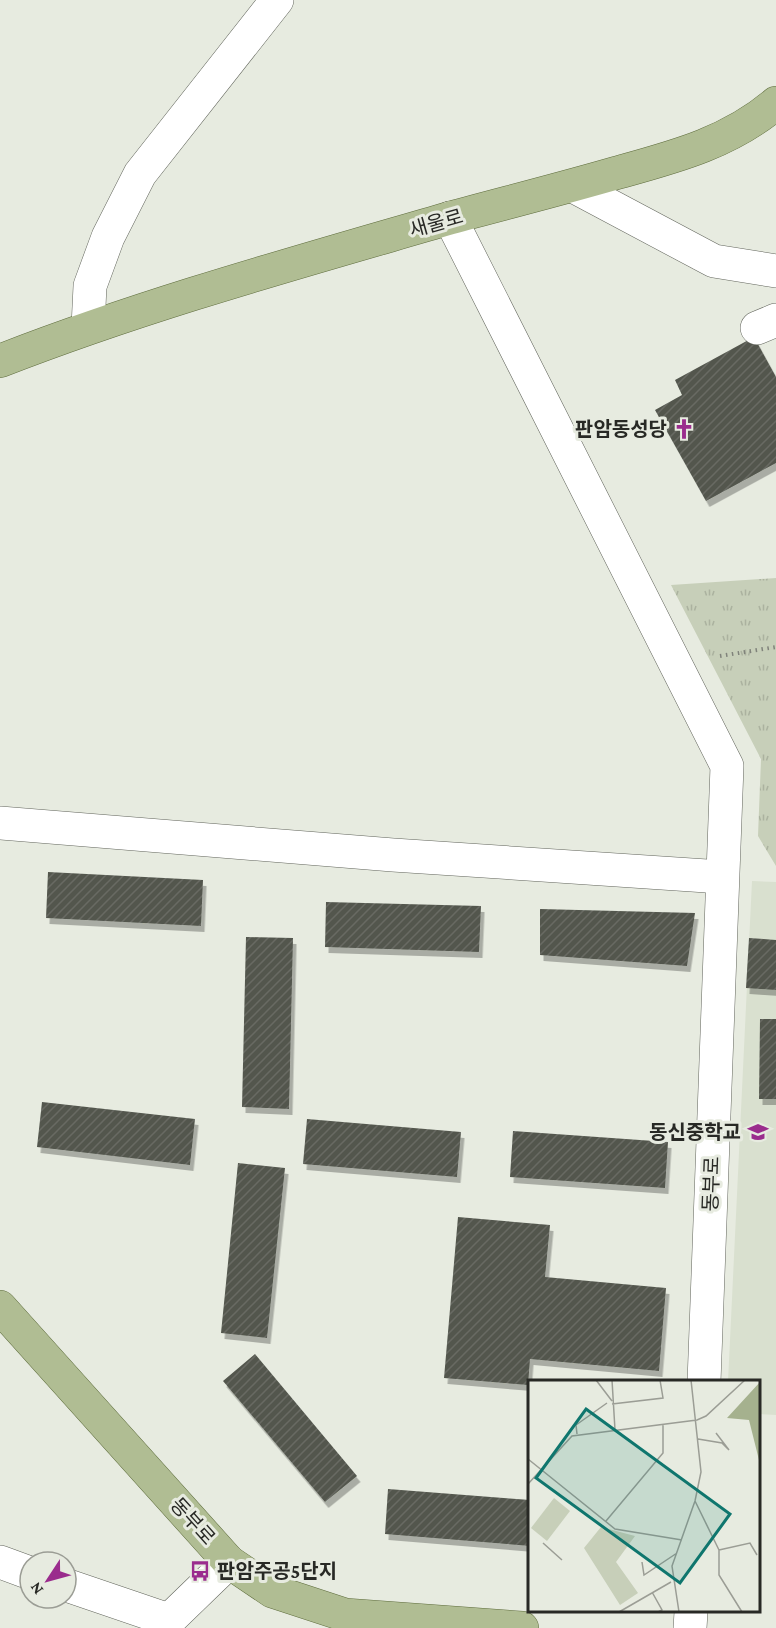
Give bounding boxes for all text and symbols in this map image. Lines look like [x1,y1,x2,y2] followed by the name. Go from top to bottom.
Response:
[406,205,466,241] street label: 새울로
[672,417,696,441] church icon: 판암동성당
[575,418,667,440] place label: 판암동성당
[746,1120,770,1144] school or university icon: 동신중학교
[649,1121,741,1143] place label: 동신중학교
[699,1156,723,1212] street label: 동부로
[528,1380,761,1613] inset map
[166,1493,220,1549] street label: 동부로
[18,1550,78,1610] north arrow
[188,1559,212,1583] bus stop icon: 판암주공5단지
[217,1560,337,1582] place label: 판암주공5단지
[26,1579,46,1598] text: N

